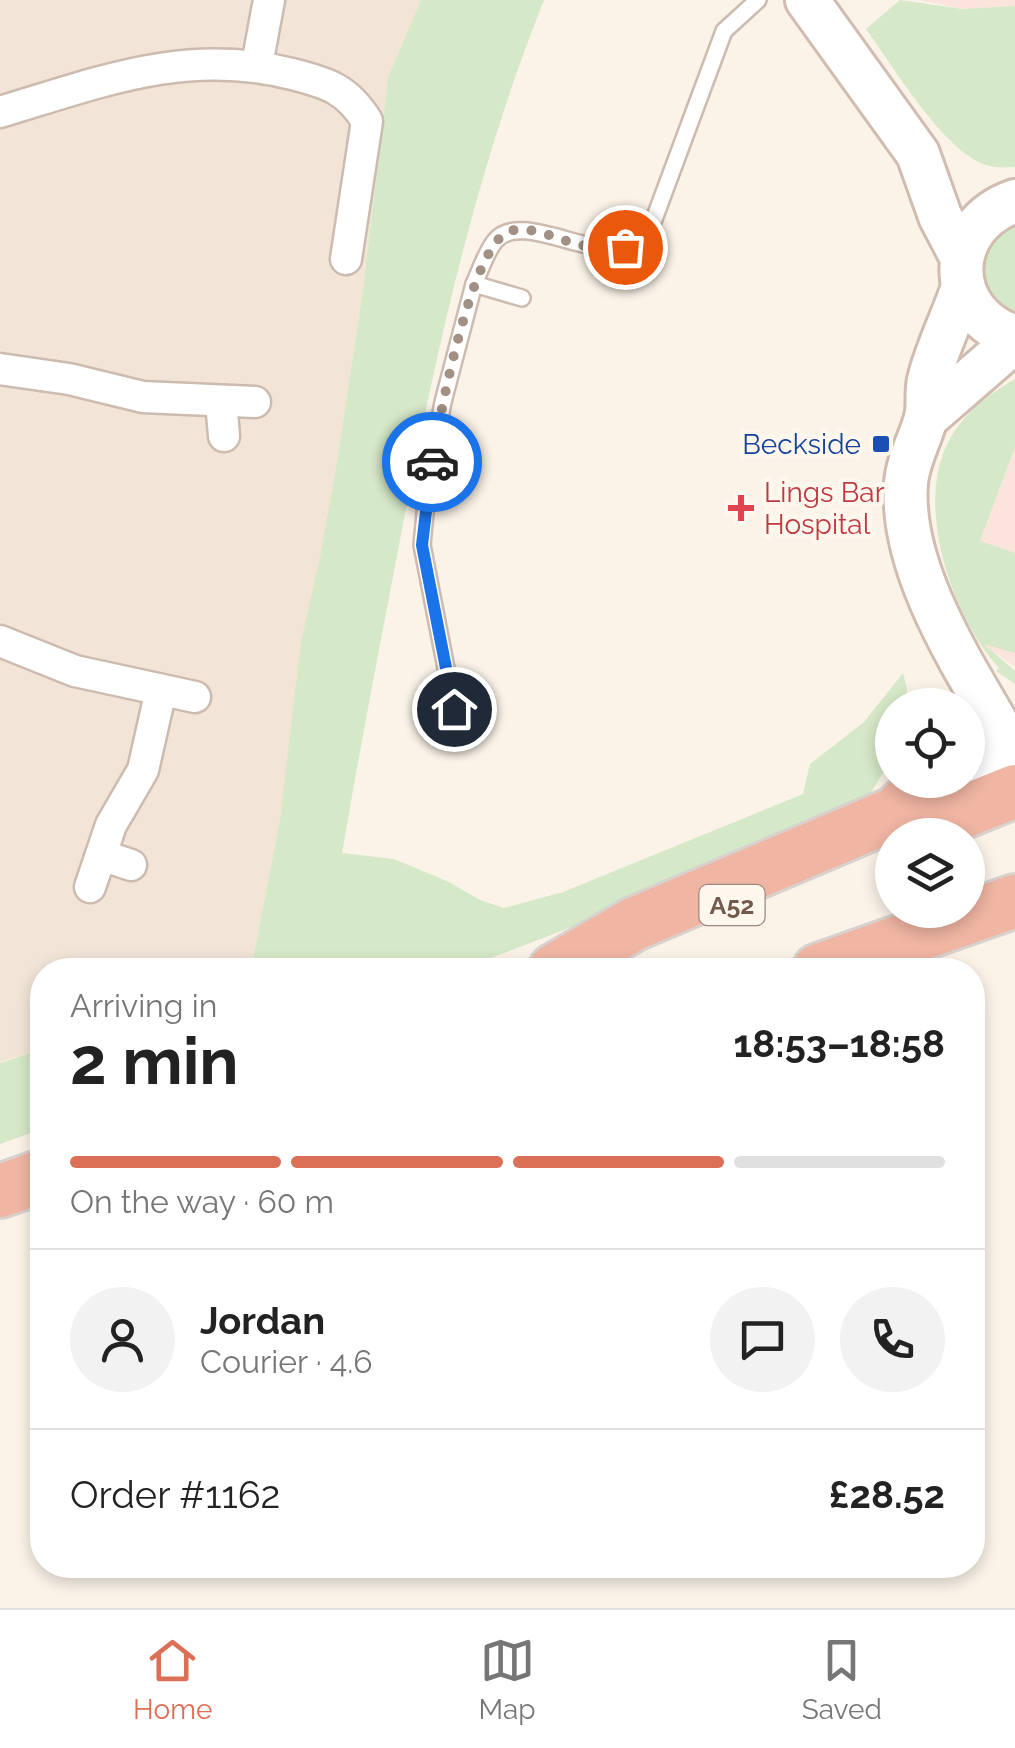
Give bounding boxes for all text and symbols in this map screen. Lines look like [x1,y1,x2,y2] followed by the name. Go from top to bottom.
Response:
[583,205,668,290] pin
[598,220,653,275] icon: bag
[382,412,482,512] courier
[742,428,861,461] place label: Beckside
[870,433,892,455] marker: Beckside
[405,435,460,490] icon: car
[764,476,885,541] place label: Lings Bar Hospital
[728,495,754,521] marker: Lings Bar Hospital
[412,667,497,752] pin
[427,682,482,737] icon: home
[875,688,985,928] map controls
[875,688,985,798] button: locate
[875,818,985,928] button: layers
[700,885,764,925] road number: A52
[70,987,217,1024] text: Arriving in
[734,1021,945,1066] text: 18:53–18:58
[70,1023,239,1099] text: 2 min
[70,1183,334,1220] text: On the way · 60 m
[70,1287,175,1392] button: person
[710,1287,815,1392] button: chat
[840,1287,945,1392] button: phone
[200,1298,325,1343] text: Jordan
[200,1343,373,1380] text: Courier · 4.6
[70,1472,280,1517] text: Order #1162
[829,1472,945,1517] text: £28.52
[133,1633,212,1726] tab: Home
[479,1633,536,1726] tab: Map
[802,1633,882,1726] tab: Saved

